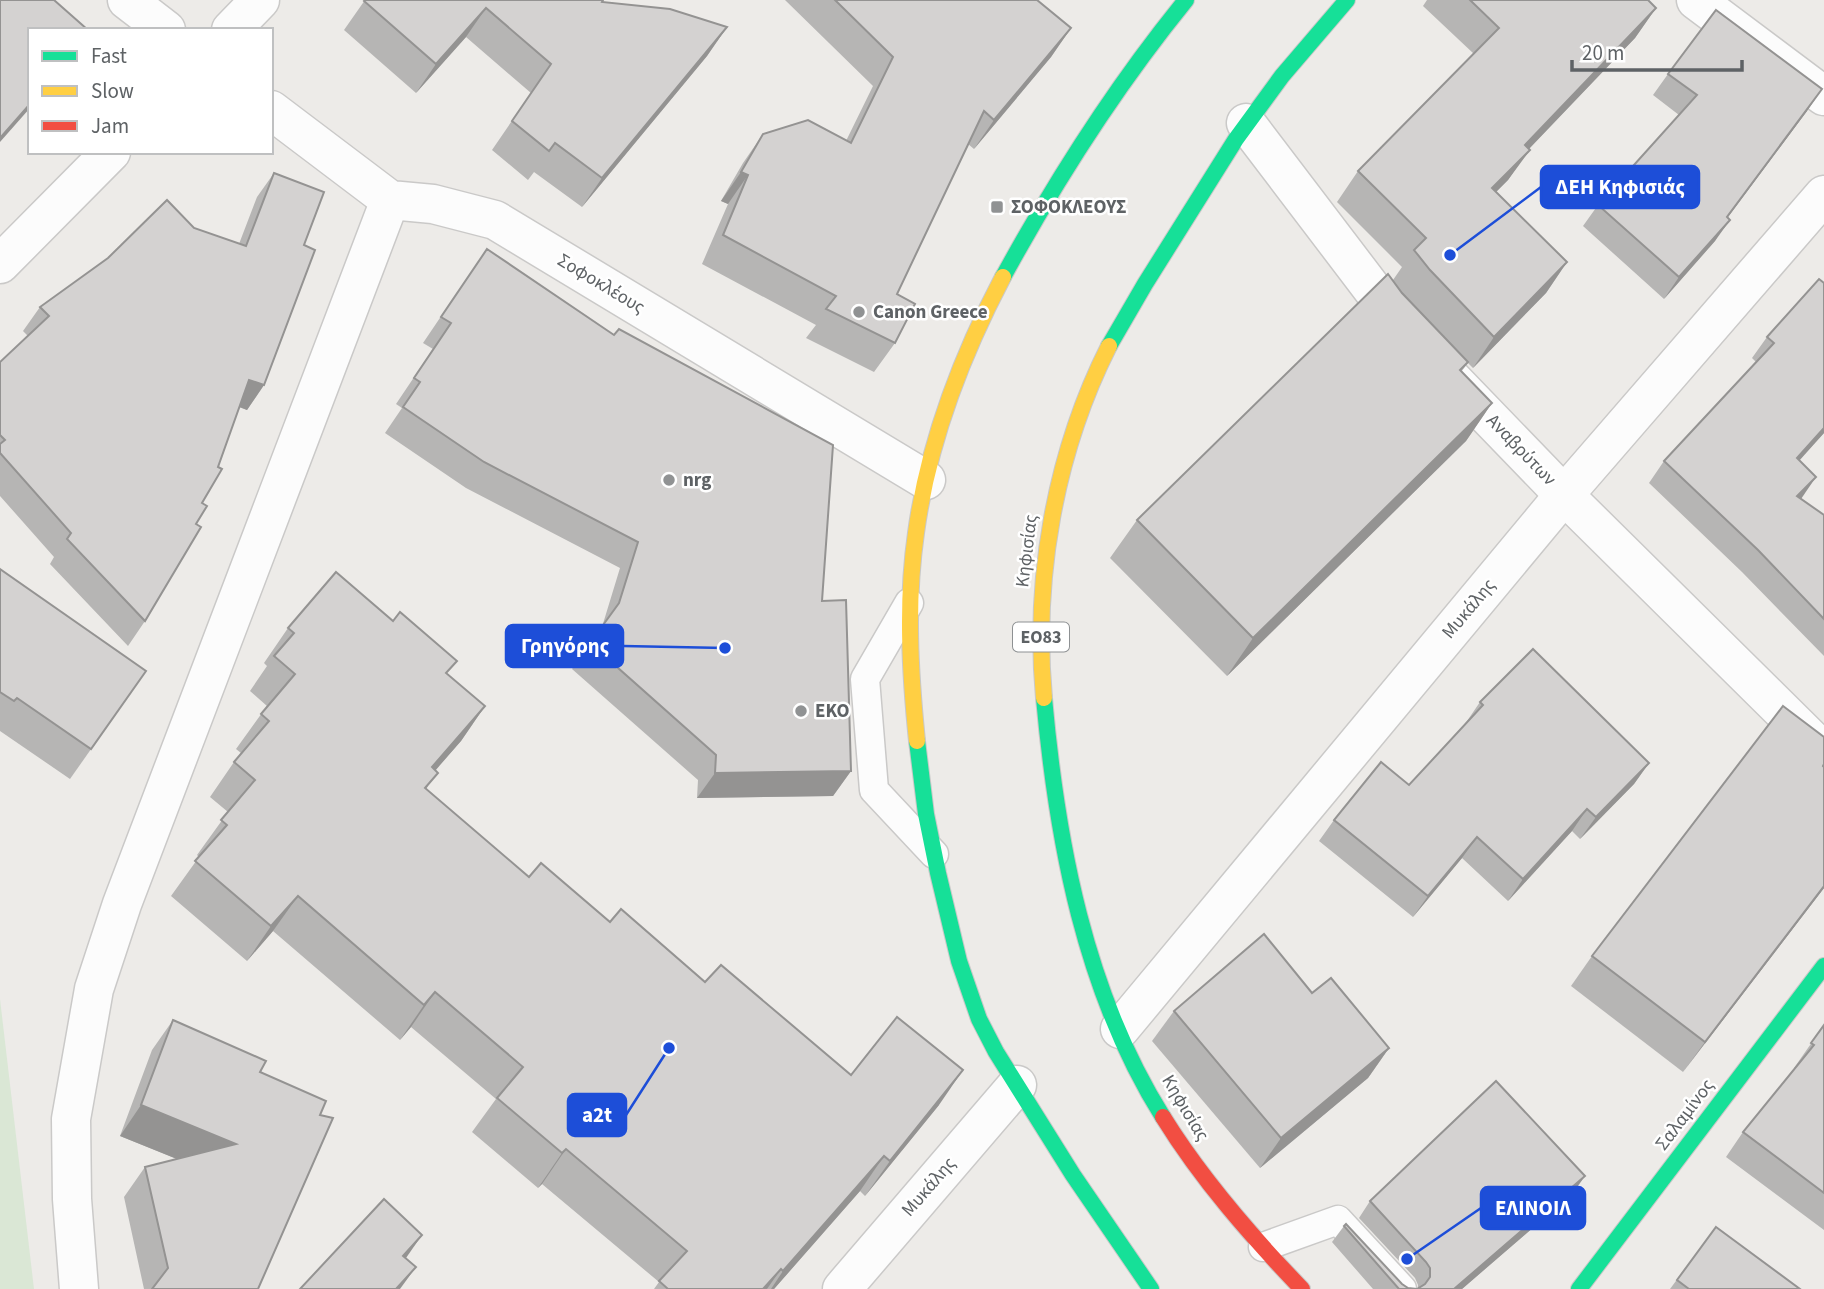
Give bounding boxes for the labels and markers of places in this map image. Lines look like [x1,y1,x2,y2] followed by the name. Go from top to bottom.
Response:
[1541,166,1699,208] callout: ΔΕΗ Κηφισιάς
[1011,194,1127,221] place label: ΣΟΦΟΚΛΕΟΥΣ
[989,199,1005,215] marker: ΣΟΦΟΚΛΕΟΥΣ
[873,299,988,326] place label: Canon Greece
[851,304,867,320] marker: Canon Greece
[683,467,711,494] place label: nrg
[661,472,677,488] marker: nrg
[506,625,623,667] callout: Γρηγόρης
[815,698,850,725] place label: EKO
[793,703,809,719] marker: EKO
[568,1094,626,1136] callout: a2t
[1481,1187,1585,1229] callout: ΕΛΙΝΟΙΛ

